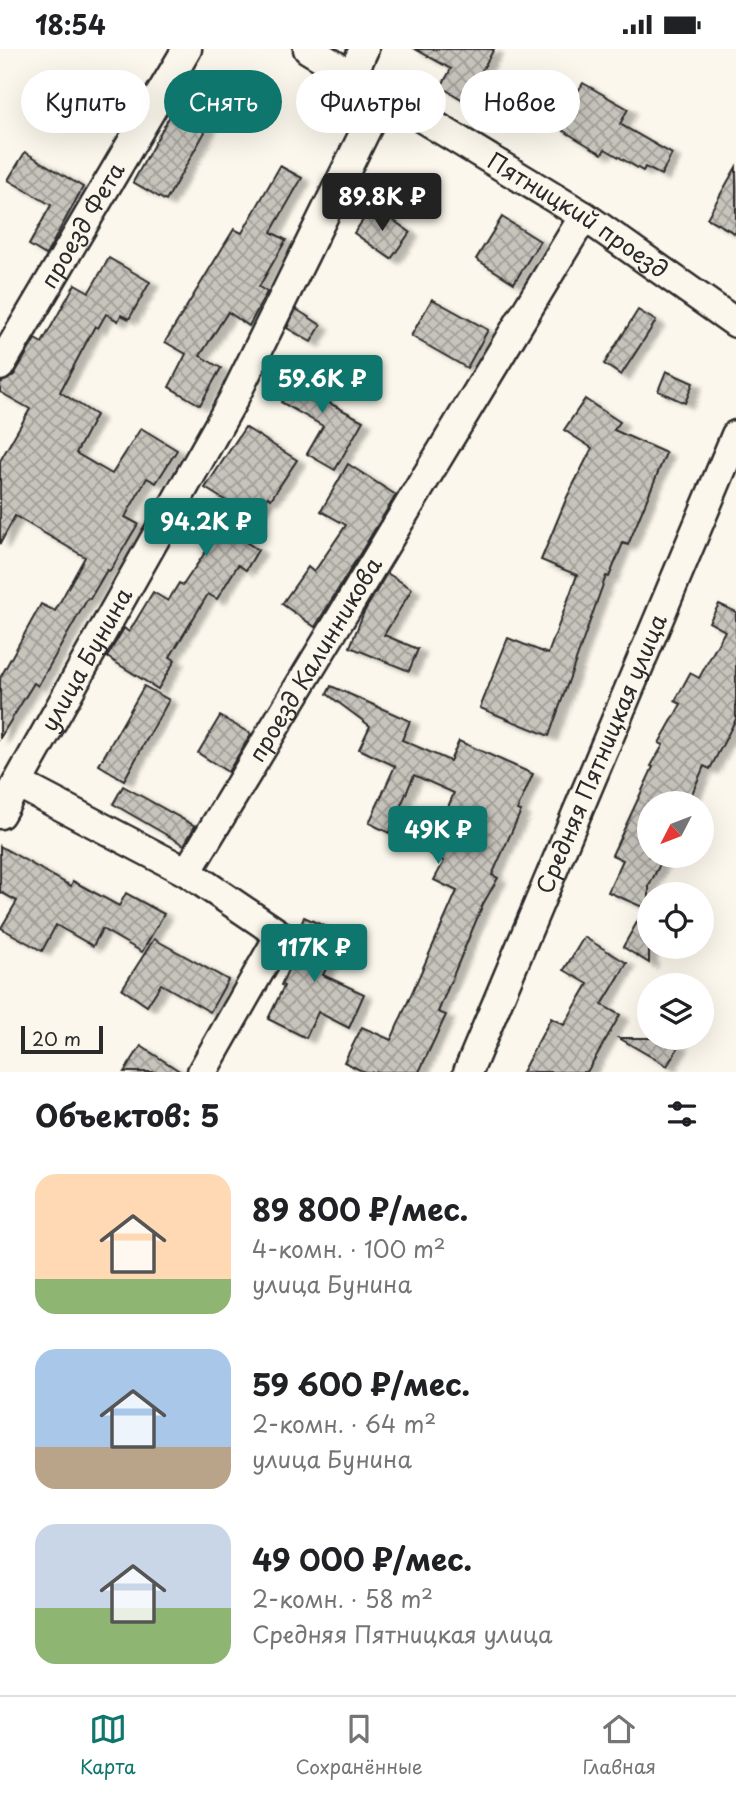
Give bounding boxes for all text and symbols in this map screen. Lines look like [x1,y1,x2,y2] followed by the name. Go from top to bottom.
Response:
[35,5,106,44] text: 18:54
[21,70,150,133] chip: Купить
[164,70,282,133] chip: Снять
[296,70,446,133] chip: Фильтры
[460,70,580,133] chip: Новое
[481,143,676,286] street label: Пятницкий проезд
[31,155,132,295] street label: проезд Фета
[317,173,447,233] pin: 89.8K ₽
[338,178,426,213] text: 89.8K ₽
[257,355,387,415] pin: 59.6K ₽
[278,360,366,395] text: 59.6K ₽
[141,498,271,558] pin: 94.2K ₽
[160,503,252,538] text: 94.2K ₽
[239,549,390,768] street label: проезд Калинникова
[31,580,140,737] street label: улица Бунина
[526,608,675,899] street label: Средняя Пятницкая улица
[637,791,714,868] north arrow
[637,791,714,1050] map controls
[389,807,487,866] pin: 49K ₽
[404,811,472,846] text: 49K ₽
[637,882,714,959] button: locate
[257,925,371,984] pin: 117K ₽
[277,929,351,964] text: 117K ₽
[637,973,714,1050] button: layers
[21,1023,103,1055] scale bar
[32,1024,81,1052] text: 20 m
[35,1092,220,1137] text: Объектов: 5
[663,1095,701,1133] icon: filters
[252,1186,468,1231] text: 89 800 ₽/мес.
[91,1202,175,1286] icon: home
[252,1231,446,1266] text: 4-комн. · 100 m²
[252,1266,412,1301] text: улица Бунина
[252,1361,470,1406] text: 59 600 ₽/мес.
[91,1377,175,1461] icon: home
[252,1406,436,1441] text: 2-комн. · 64 m²
[252,1441,412,1476] text: улица Бунина
[252,1536,472,1581] text: 49 000 ₽/мес.
[91,1552,175,1636] icon: home
[252,1581,433,1616] text: 2-комн. · 58 m²
[252,1616,552,1651] text: Средняя Пятницкая улица
[80,1710,136,1780] tab: Карта
[296,1710,423,1780] tab: Сохранённые
[582,1710,656,1780] tab: Главная

